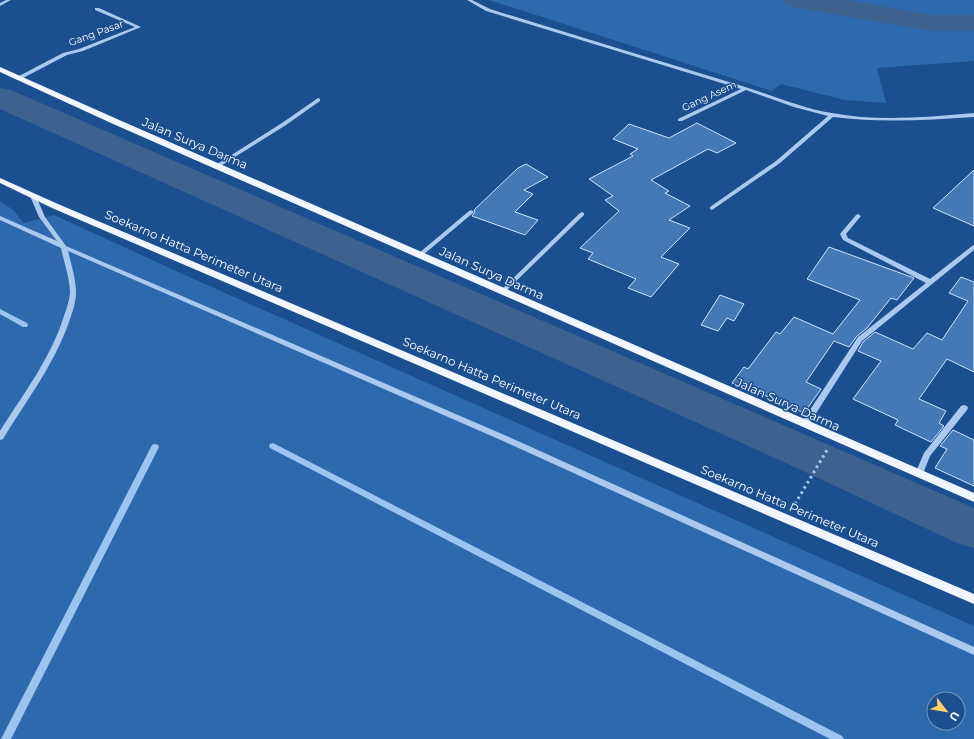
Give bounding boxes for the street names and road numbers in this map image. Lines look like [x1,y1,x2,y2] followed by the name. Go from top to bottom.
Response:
[67,17,125,49] street label: Gang Pasar
[680,78,738,114] street label: Gang Asem
[139,114,250,172] street label: Jalan Surya Darma
[103,207,285,295] street label: Soekarno Hatta Perimeter Utara
[436,243,547,303] street label: Jalan Surya Darma
[401,334,583,422] street label: Soekarno Hatta Perimeter Utara
[732,374,843,434] street label: Jalan Surya Darma
[699,462,881,550] street label: Soekarno Hatta Perimeter Utara

